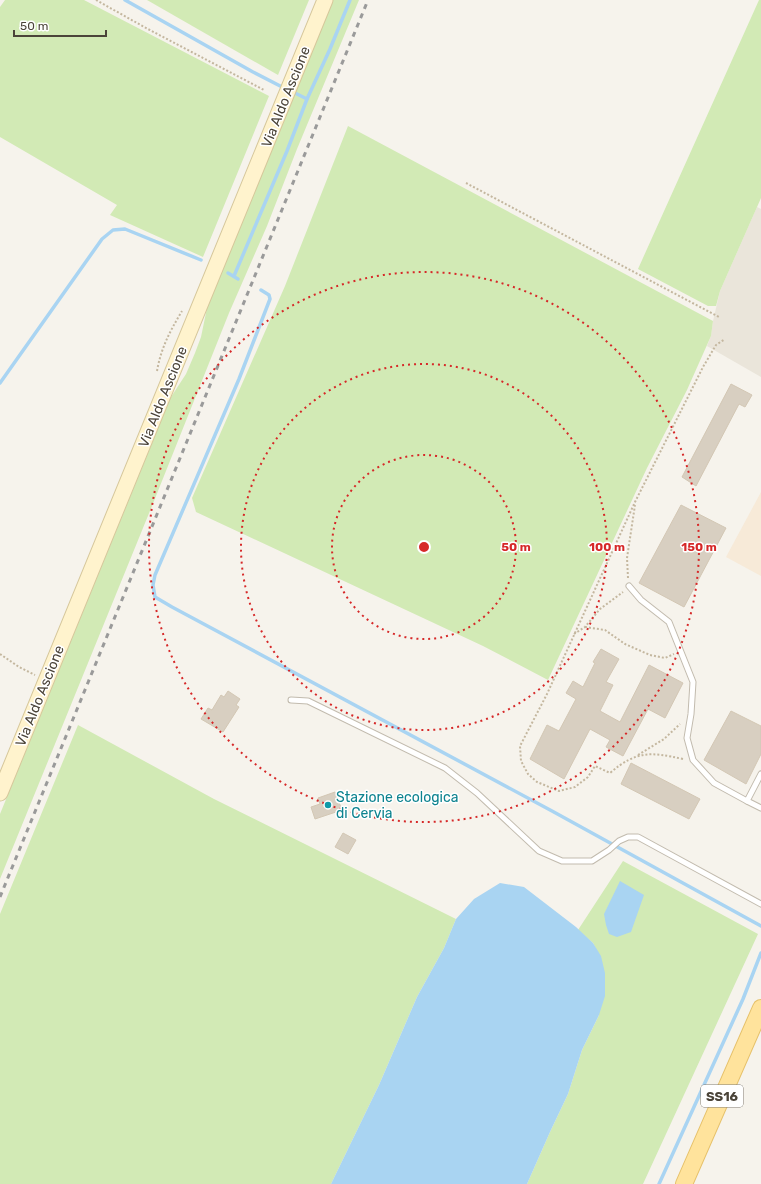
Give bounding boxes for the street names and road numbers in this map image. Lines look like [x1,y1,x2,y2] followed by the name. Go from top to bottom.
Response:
[258,44,314,150] street label: Via Aldo Ascione
[135,344,191,450] street label: Via Aldo Ascione
[12,643,68,749] street label: Via Aldo Ascione
[701,1085,743,1107] road number: SS16

